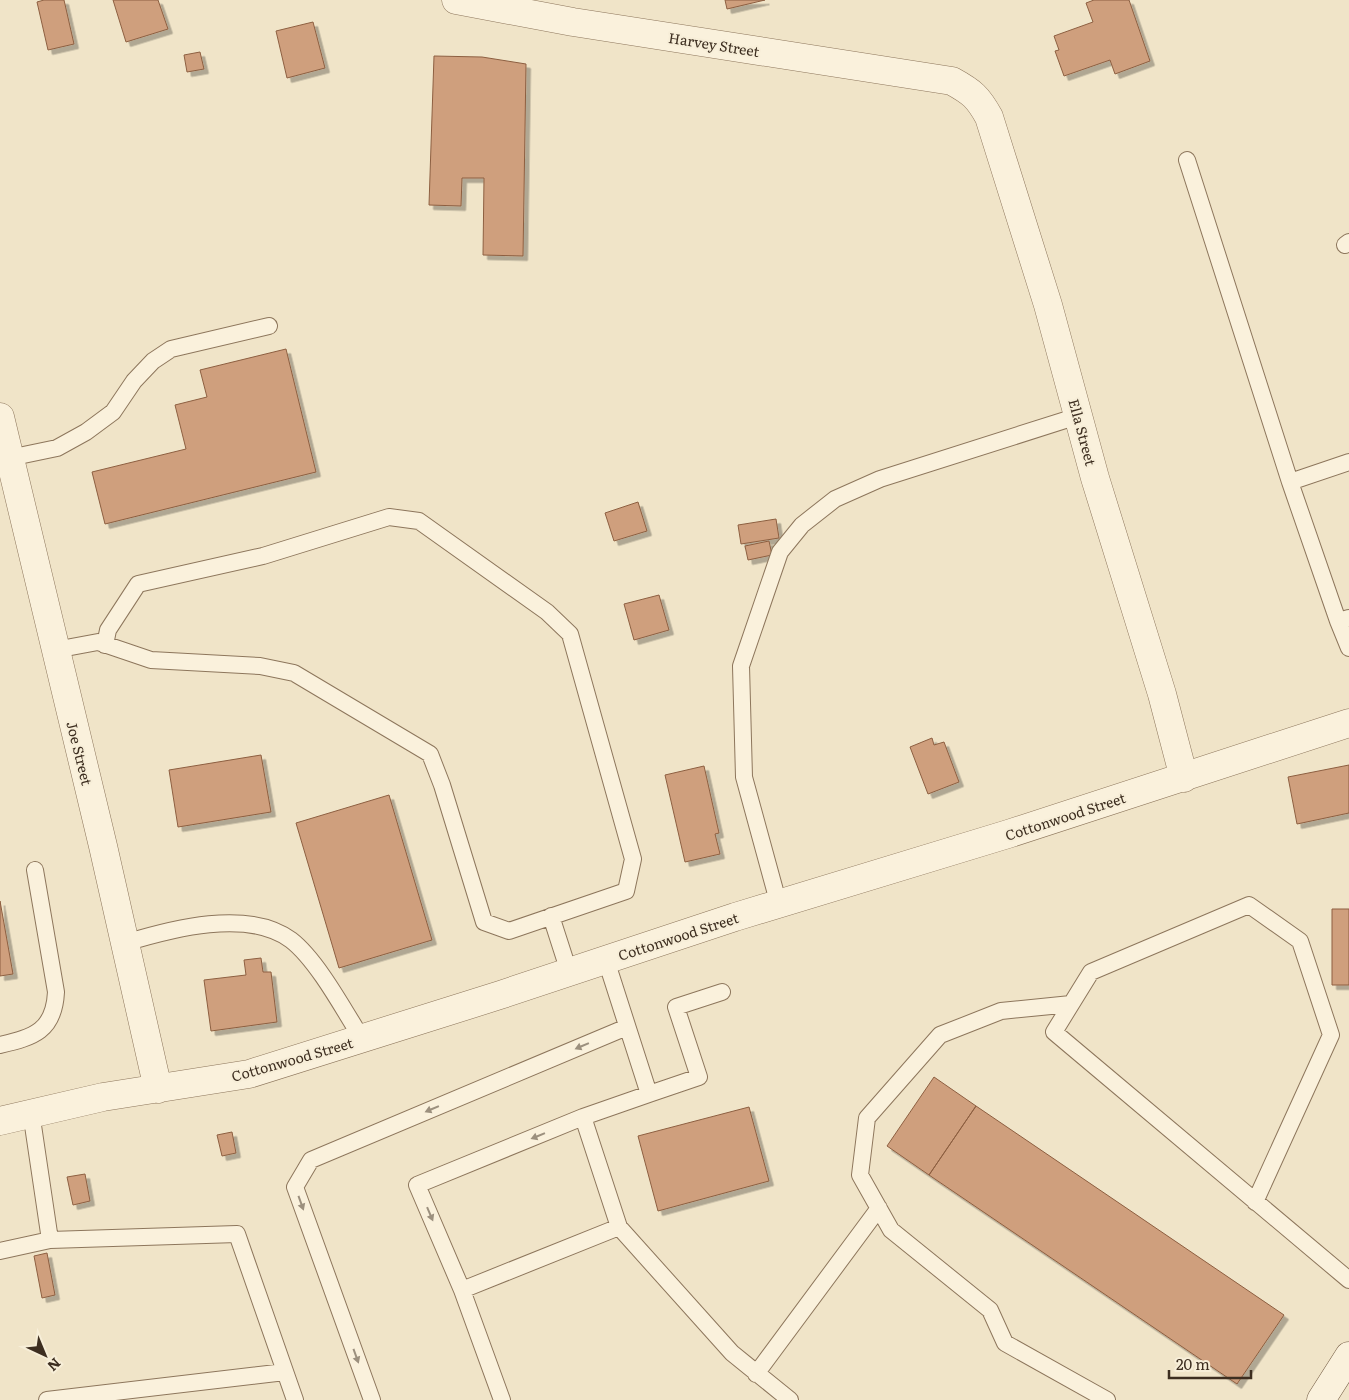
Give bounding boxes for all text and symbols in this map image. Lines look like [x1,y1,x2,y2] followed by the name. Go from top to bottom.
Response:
[667,27,761,61] street label: Harvey Street
[1064,396,1102,468] street label: Ella Street
[62,719,98,788] street label: Joe Street
[1002,787,1128,845] street label: Cottonwood Street
[615,907,741,965] street label: Cottonwood Street
[229,1032,355,1086] street label: Cottonwood Street
[575,1043,589,1051] one-way arrow
[425,1106,440,1114] one-way arrow
[531,1132,545,1140] one-way arrow
[297,1196,305,1211] one-way arrow
[426,1207,434,1221] one-way arrow
[20,1330,70,1380] north arrow
[1169,1348,1252,1380] scale bar
[352,1349,360,1364] one-way arrow
[1176,1352,1210,1375] text: 20 m
[43,1354,66,1377] text: N

